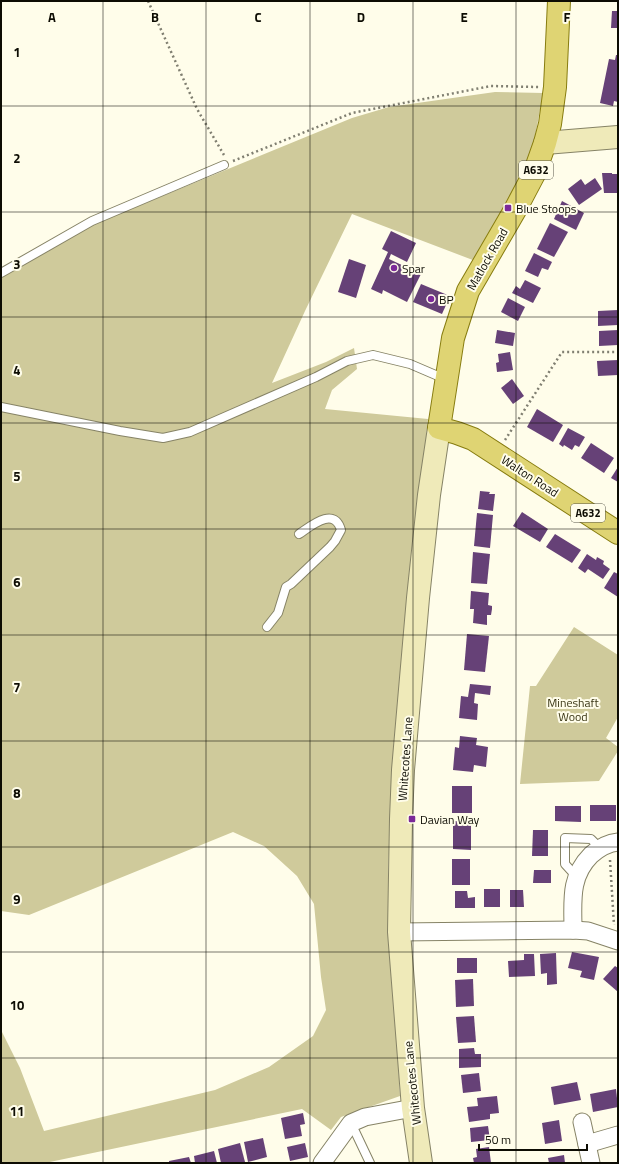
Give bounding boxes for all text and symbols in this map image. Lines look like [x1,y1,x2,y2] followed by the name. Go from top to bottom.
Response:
[48,7,56,27] text: A
[151,7,159,27] text: B
[254,7,262,27] text: C
[357,7,365,27] text: D
[460,7,468,27] text: E
[564,7,571,27] text: F
[13,42,21,62] text: 1
[13,148,21,168] text: 2
[519,161,553,179] road number: A632
[516,199,577,218] place label: Blue Stoops
[503,203,513,213] marker: Blue Stoops
[462,224,512,294] street label: Matlock Road
[13,254,21,274] text: 3
[402,259,425,278] place label: Spar
[389,263,399,273] marker: Spar
[439,290,454,309] place label: BP
[426,294,436,304] marker: BP
[13,360,21,380] text: 4
[498,450,562,502] street label: Walton Road
[13,466,21,486] text: 5
[571,504,605,522] road number: A632
[13,572,21,592] text: 6
[13,677,21,697] text: 7
[547,693,600,726] park label: Mineshaft Wood
[393,716,417,802] street label: Whitecotes Lane
[13,783,21,803] text: 8
[420,810,480,829] place label: Davian Way
[407,814,417,824] marker: Davian Way
[13,889,21,909] text: 9
[10,995,24,1015] text: 10
[398,1040,426,1126] street label: Whitecotes Lane
[10,1101,24,1121] text: 11
[479,1126,587,1152] scale bar
[485,1130,511,1149] text: 50 m

